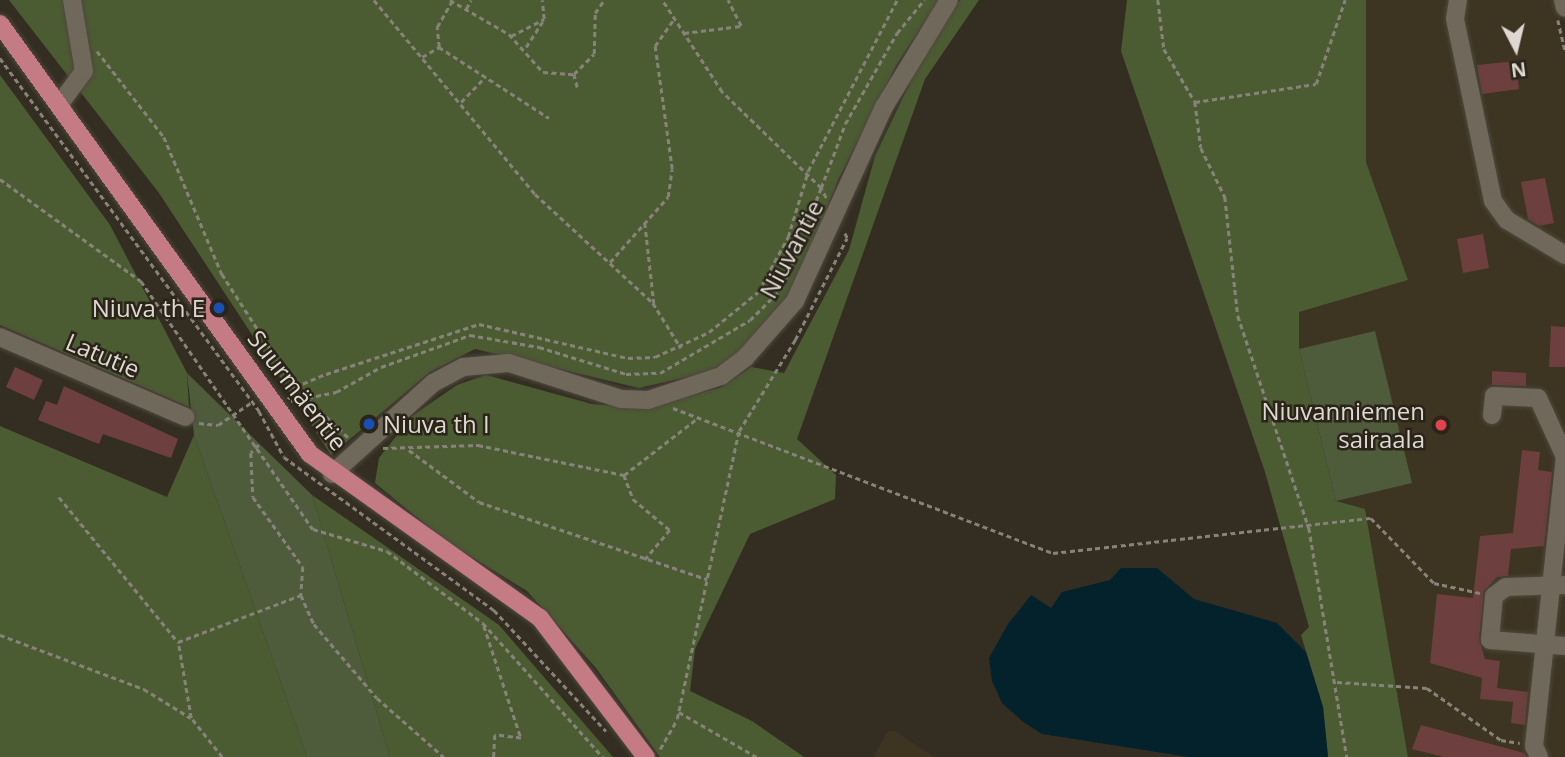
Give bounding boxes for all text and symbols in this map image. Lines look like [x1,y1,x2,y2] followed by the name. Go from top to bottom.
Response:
[1481,14,1551,84] north arrow
[1509,56,1528,84] text: N
[753,195,829,303] street label: Niuvantie
[92,294,205,322] place label: Niuva th E
[211,300,227,316] marker: Niuva th E
[242,324,354,456] street label: Suurmäentie
[62,327,144,383] street label: Latutie
[1261,397,1425,453] place label: Niuvanniemen sairaala
[383,410,490,438] place label: Niuva th I
[1431,415,1451,435] marker: Niuvanniemen sairaala
[361,416,377,432] marker: Niuva th I

